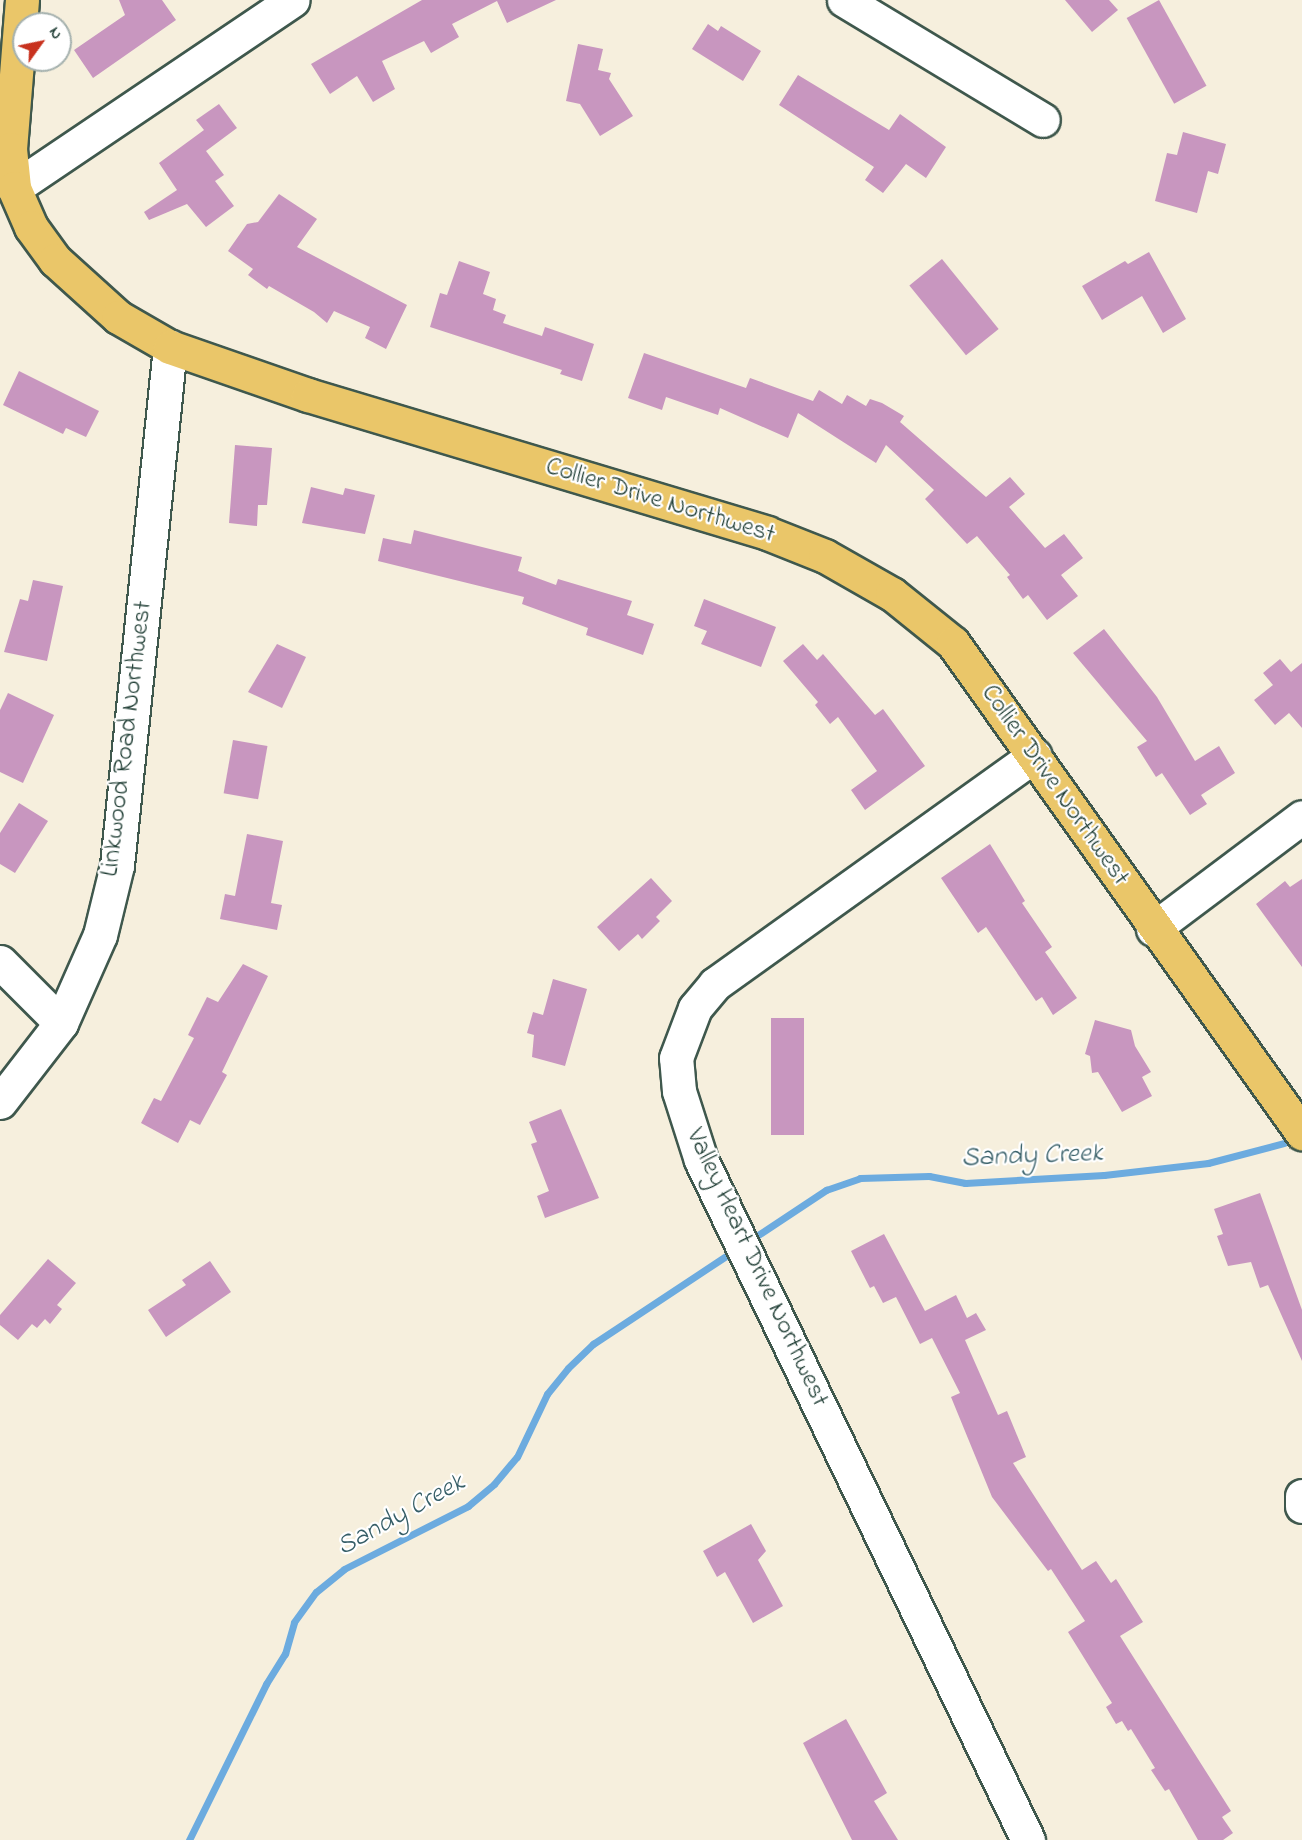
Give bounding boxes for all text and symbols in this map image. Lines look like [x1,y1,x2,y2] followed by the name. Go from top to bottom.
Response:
[12,12,72,72] north arrow
[42,22,68,44] text: N
[541,452,779,552] street label: Collier Drive Northwest
[96,599,160,879] street label: Linkwood Road Northwest
[973,679,1135,893] street label: Collier Drive Northwest
[678,1124,834,1412] street label: Valley Heart Drive Northwest
[961,1137,1103,1175] water label: Sandy Creek
[331,1467,471,1563] water label: Sandy Creek

